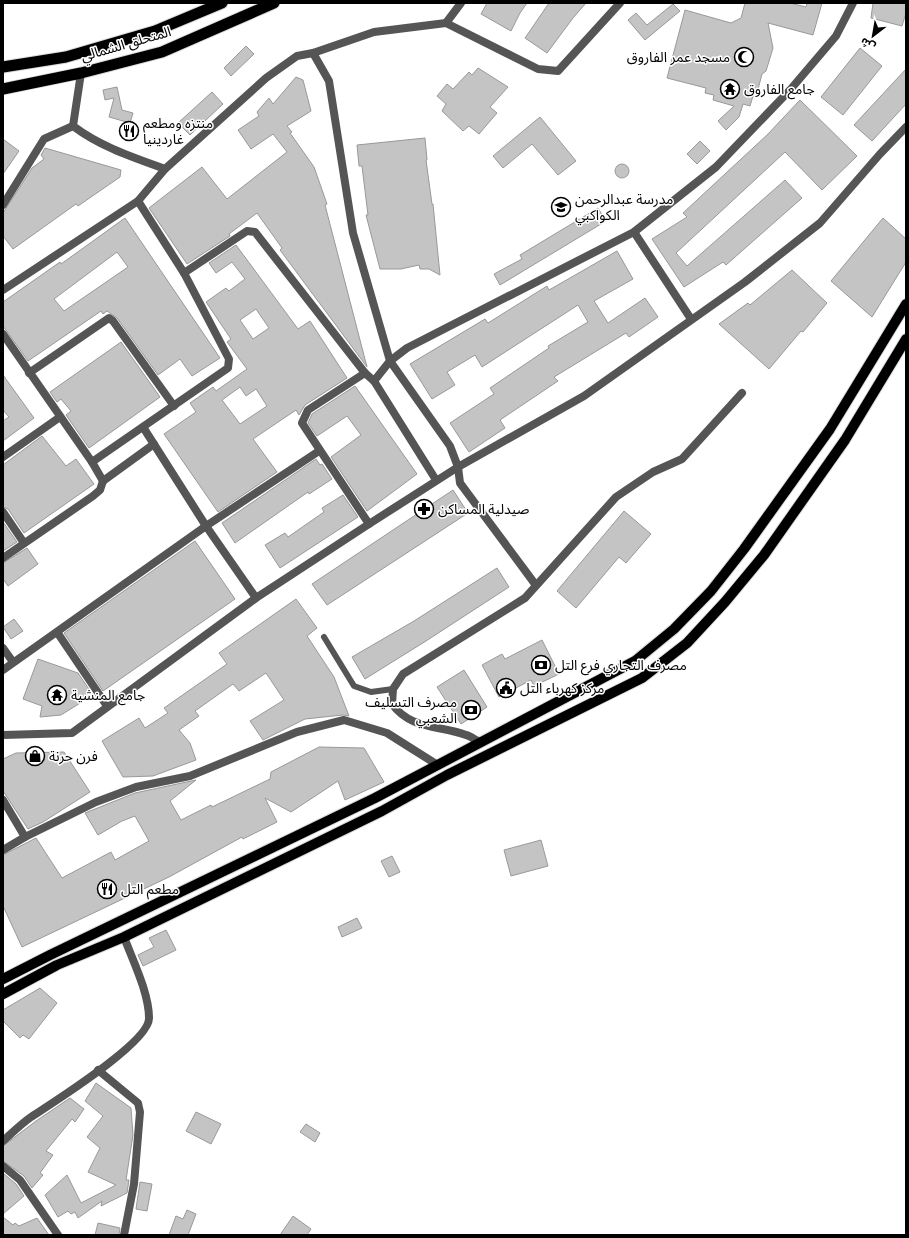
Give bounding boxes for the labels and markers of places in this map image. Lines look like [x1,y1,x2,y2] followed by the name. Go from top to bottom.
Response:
[733,46,755,68] mosque icon: مسجد عمر الفاروق
[627,49,730,66] place label: مسجد عمر الفاروق
[719,78,741,100] temple icon: جامع الفاروق
[744,81,815,100] place label: جامع الفاروق
[143,115,213,148] place label: منتزه ومطعم غاردينيا
[118,120,140,142] restaurant icon: منتزه ومطعم غاردينيا
[575,191,673,226] place label: مدرسة عبدالرحمن الكواكبي
[550,196,572,218] school or university icon: مدرسة عبدالرحمن الكواكبي
[413,498,435,520] pharmacy icon: صيدلية المساكن
[438,501,530,518] place label: صيدلية المساكن
[530,654,552,676] bank icon: مصرف التجاري فرع التل
[555,657,687,676] place label: مصرف التجاري فرع التل
[495,677,517,699] public building icon: مركز كهرباء التل
[520,680,604,697] place label: مركز كهرباء التل
[46,684,68,706] temple icon: جامع المنشية
[71,687,145,706] place label: جامع المنشية
[365,694,457,729] place label: مصرف التسليف الشعبي
[460,699,482,721] bank icon: مصرف التسليف الشعبي
[24,745,46,767] shop icon: فرن حرنة
[49,748,98,765] place label: فرن حرنة
[96,878,118,900] restaurant icon: مطعم التل
[121,881,179,900] place label: مطعم التل

